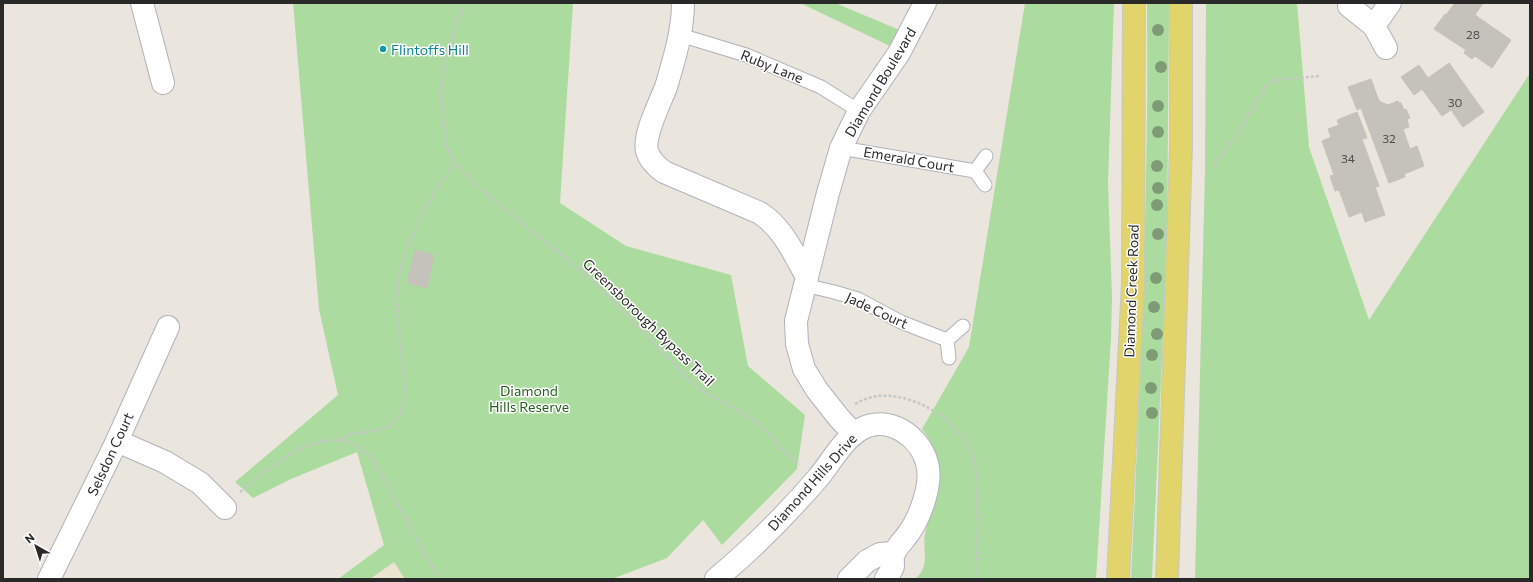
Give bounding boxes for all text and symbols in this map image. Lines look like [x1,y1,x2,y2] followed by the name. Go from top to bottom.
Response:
[841,24,919,140] street label: Diamond Boulevard
[1466,27,1480,41] house number: 28
[391,41,469,58] place label: Flintoffs Hill
[378,44,388,54] marker: Flintoffs Hill
[738,46,806,86] street label: Ruby Lane
[1448,95,1463,109] house number: 30
[1382,131,1396,145] house number: 32
[862,143,956,175] street label: Emerald Court
[1341,151,1355,165] house number: 34
[1120,224,1142,358] street label: Diamond Creek Road
[580,255,718,389] street label: Greensborough Bypass Trail
[843,288,911,332] street label: Jade Court
[489,382,569,415] park label: Diamond Hills Reserve
[83,409,137,498] street label: Selsdon Court
[764,430,860,534] street label: Diamond Hills Drive
[16,526,56,566] north arrow
[22,530,37,545] text: N

